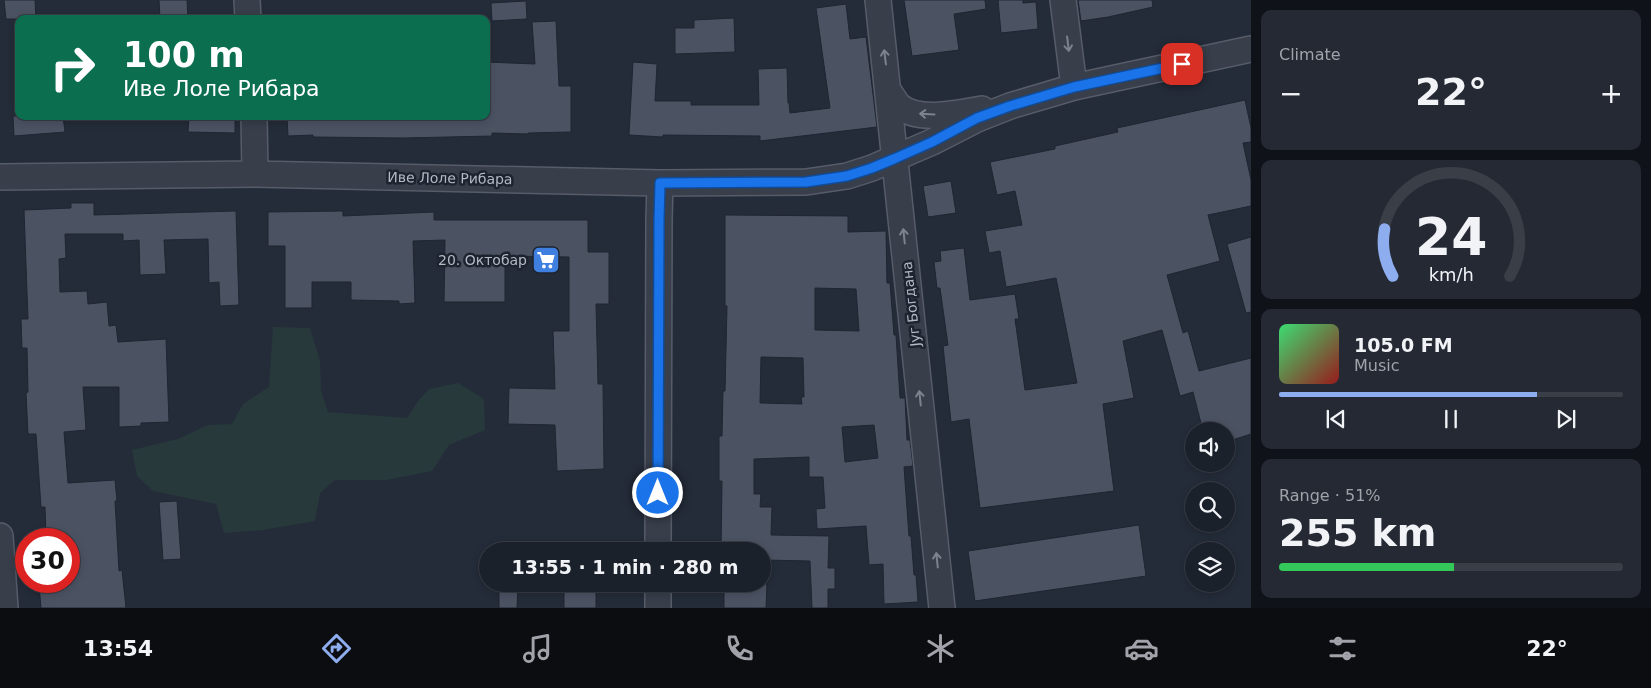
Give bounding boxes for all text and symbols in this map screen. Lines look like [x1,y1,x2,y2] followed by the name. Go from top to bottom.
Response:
[40,35,105,100] icon: right
[123,35,245,75] text: 100 m
[1063,35,1073,51] one-way arrow
[1161,43,1203,85] pin
[1279,45,1341,64] text: Climate
[880,49,890,65] one-way arrow
[1168,50,1196,78] icon: arrive
[1415,70,1487,114] text: 22°
[123,76,320,101] text: Иве Лоле Рибара
[1279,77,1302,110] text: −
[1600,77,1623,110] text: +
[919,110,935,119] one-way arrow
[387,169,513,187] street label: Иве Лоле Рибара
[1415,207,1487,267] text: 24
[899,228,909,244] one-way arrow
[531,245,561,275] supermarket icon: 20. Октобар
[438,252,527,268] place label: 20. Октобар
[899,261,924,348] street label: Југ Богдана
[1428,264,1474,285] text: km/h
[1354,334,1453,356] text: 105.0 FM
[1354,356,1400,375] text: Music
[915,390,925,406] one-way arrow
[1322,405,1350,433] icon: previous
[1437,405,1465,433] icon: pause
[1552,405,1580,433] icon: next
[1185,422,1235,592] map controls
[1185,422,1235,472] button: sound
[631,466,683,518] position arrow
[1185,482,1235,532] button: search
[1279,486,1381,505] text: Range · 51%
[1279,511,1436,555] text: 255 km
[15,528,80,593] speed limit sign: 30
[1185,542,1235,592] button: layers
[932,552,942,568] one-way arrow
[511,556,739,578] text: 13:55 · 1 min · 280 m
[319,631,354,666] icon: directions
[520,631,555,666] icon: music
[722,631,757,666] icon: phone
[923,631,958,666] icon: climate
[1124,631,1159,666] icon: car
[1325,631,1360,666] icon: filters
[83,636,153,661] text: 13:54
[1526,636,1568,661] text: 22°

